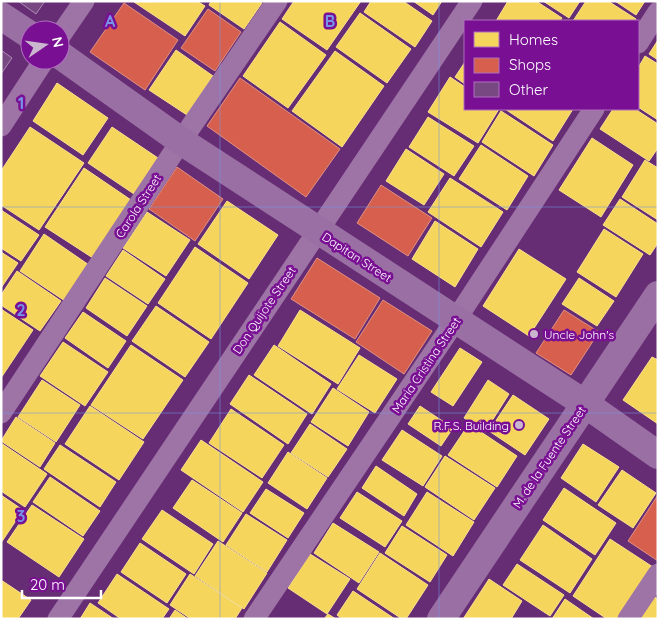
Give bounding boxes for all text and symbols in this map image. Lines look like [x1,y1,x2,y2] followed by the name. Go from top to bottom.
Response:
[105,11,116,31] text: A
[325,11,335,31] text: B
[20,20,70,70] north arrow
[464,20,639,110] legend
[509,30,558,49] text: Homes
[48,35,68,49] text: N
[509,55,551,74] text: Shops
[509,80,549,99] text: Other
[18,93,24,113] text: 1
[112,171,164,241] street label: Carola Street
[319,229,395,285] street label: Dapitan Street
[229,263,299,357] street label: Don Quijote Street
[16,300,26,320] text: 2
[388,314,464,416] street label: Maria Cristina Street
[544,327,615,342] place label: Uncle John's
[528,328,540,340] marker: Uncle John's
[509,403,589,511] street label: M. de la Fuente Street
[434,418,509,433] place label: R.F.S. Building
[513,419,525,431] marker: R.F.S. Building
[17,506,25,526] text: 3
[22,568,101,600] scale bar
[30,575,65,594] text: 20 m

